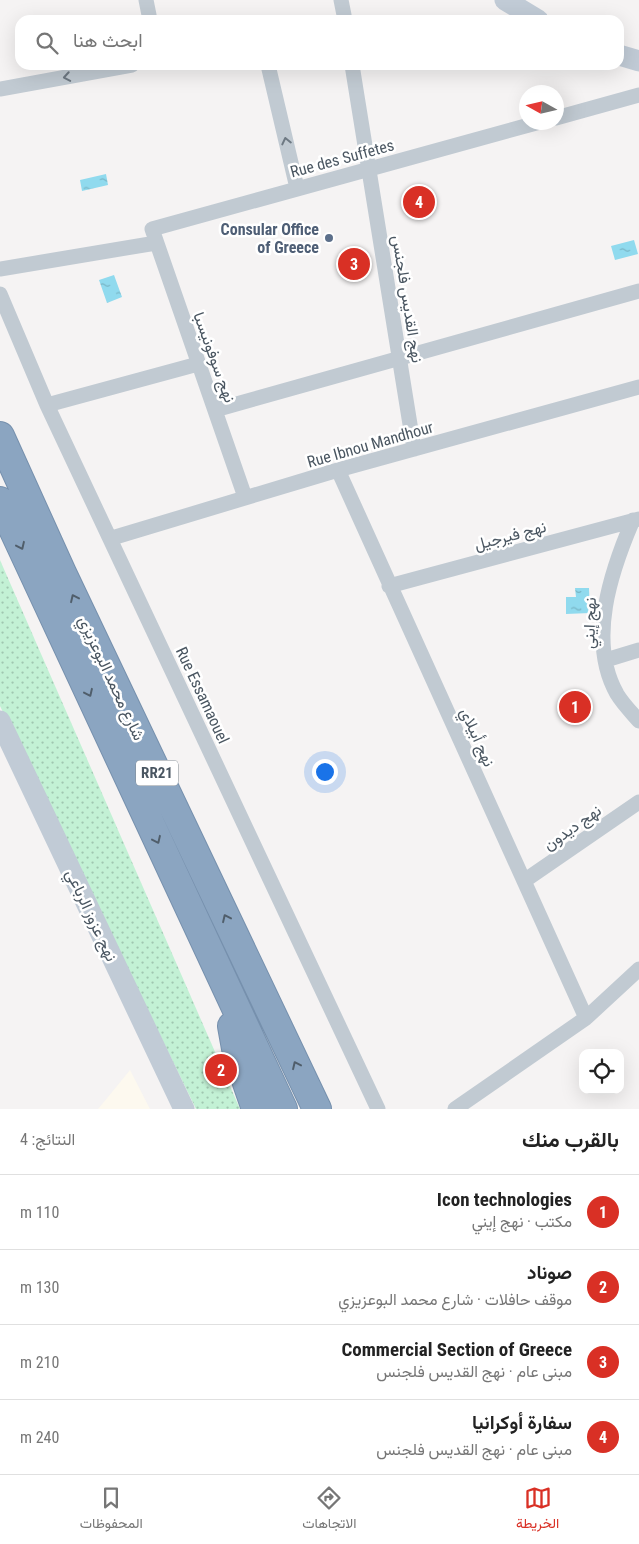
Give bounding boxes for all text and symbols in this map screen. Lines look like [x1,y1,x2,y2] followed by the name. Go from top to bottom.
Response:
[15,15,624,70] search box
[33,29,61,57] icon: search
[73,29,143,52] text: ابحث هنا
[63,71,72,82] one-way arrow
[519,85,564,130] north arrow
[288,135,396,181] street label: Rue des Suffetes
[281,136,292,145] one-way arrow
[403,183,435,221] pin: 4
[221,220,319,257] place label: Consular Office of Greece
[323,232,335,244] marker: Consular Office of Greece
[386,234,427,365] street label: نهج القديس فلجنس
[338,245,370,283] pin: 3
[187,309,240,406] street label: نهج سوفونيسبا
[305,417,435,472] street label: Rue Ibnou Mandhour
[472,517,549,556] street label: نهج فيرجيل
[14,541,25,550] one-way arrow
[70,594,80,603] one-way arrow
[579,597,604,649] street label: نهج إيني
[71,613,149,745] street label: شارع محمد البوعزيزي
[172,644,233,746] street label: Rue Essamaouel
[83,688,93,697] one-way arrow
[559,688,591,726] pin: 1
[453,705,499,771] street label: نهج أبيلاي
[312,759,338,785] your location
[136,760,178,786] road number: RR21
[540,801,606,856] street label: نهج ديدون
[151,835,161,844] one-way arrow
[58,866,121,966] street label: نهج عزوز الرباعي
[222,914,233,923] one-way arrow
[579,1049,624,1094] map controls
[579,1049,624,1094] button: locate
[205,1051,237,1089] pin: 2
[292,1061,302,1070] one-way arrow
[522,1128,619,1152] text: بالقرب منك
[20,1130,75,1149] text: النتائج: 4
[437,1188,572,1211] text: Icon technologies
[20,1203,59,1222] text: 110 m
[599,1203,607,1222] text: 1
[472,1212,572,1231] text: مكتب · نهج إيني
[527,1261,572,1284] text: صوناد
[20,1278,59,1297] text: 130 m
[599,1278,607,1297] text: 2
[338,1290,572,1309] text: موقف حافلات · شارع محمد البوعزيزي
[341,1338,572,1361] text: Commercial Section of Greece
[20,1353,59,1372] text: 210 m
[599,1353,607,1372] text: 3
[376,1362,572,1381] text: مبنى عام · نهج القديس فلجنس
[472,1411,572,1434] text: سفارة أوكرانيا
[20,1428,59,1447] text: 240 m
[599,1428,607,1447] text: 4
[376,1440,572,1459] text: مبنى عام · نهج القديس فلجنس
[80,1484,143,1536] tab: المحفوظات
[302,1484,357,1536] tab: الاتجاهات
[516,1484,559,1536] tab: الخريطة

